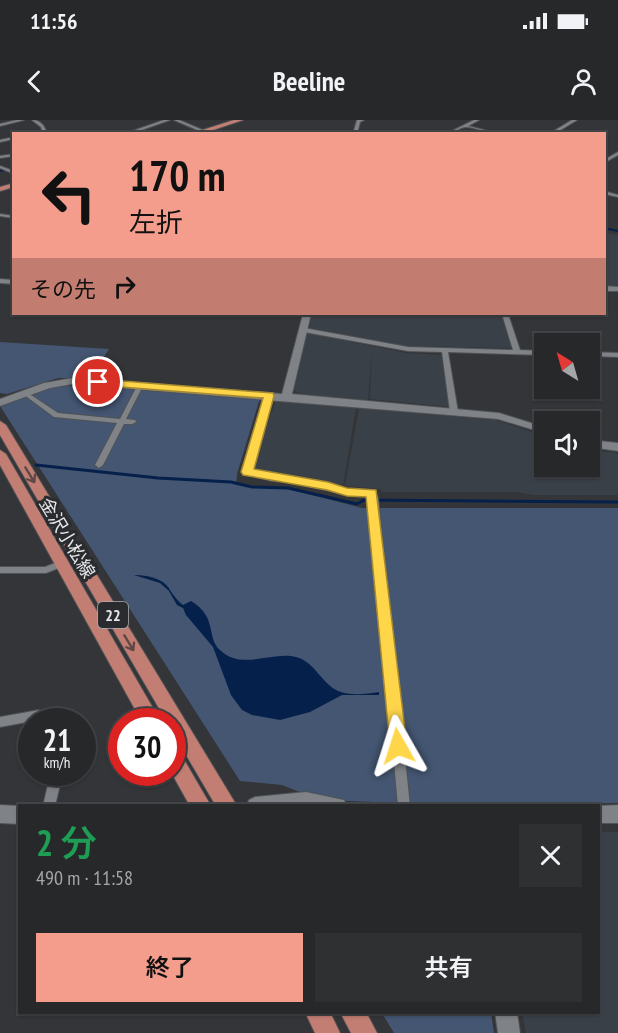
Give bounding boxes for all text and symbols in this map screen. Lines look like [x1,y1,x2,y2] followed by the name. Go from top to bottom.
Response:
[30,7,78,35] text: 11:56
[273,64,345,98] text: Beeline
[18,65,51,98] icon: back
[567,65,600,98] icon: person
[129,148,226,203] text: 170 m
[30,156,108,234] icon: left
[129,205,183,239] text: 左折
[108,270,141,303] icon: right
[30,275,96,303] text: その先
[534,333,600,399] north arrow
[534,333,600,477] map controls
[72,356,123,407] pin
[81,365,114,398] icon: arrive
[534,411,600,477] button: sound
[24,466,36,483] one-way arrow
[34,493,100,582] street label: 金沢小松線
[98,602,128,628] road number: 22
[124,634,136,651] one-way arrow
[108,708,186,786] speed limit sign: 30
[366,714,430,778] position arrow
[43,720,71,759] text: 21
[44,753,70,772] text: km/h
[36,819,97,866] text: 2 分
[519,824,582,887] button: close
[36,865,133,891] text: 490 m · 11:58
[36,933,303,1002] button: 終了
[315,933,582,1002] button: 共有

